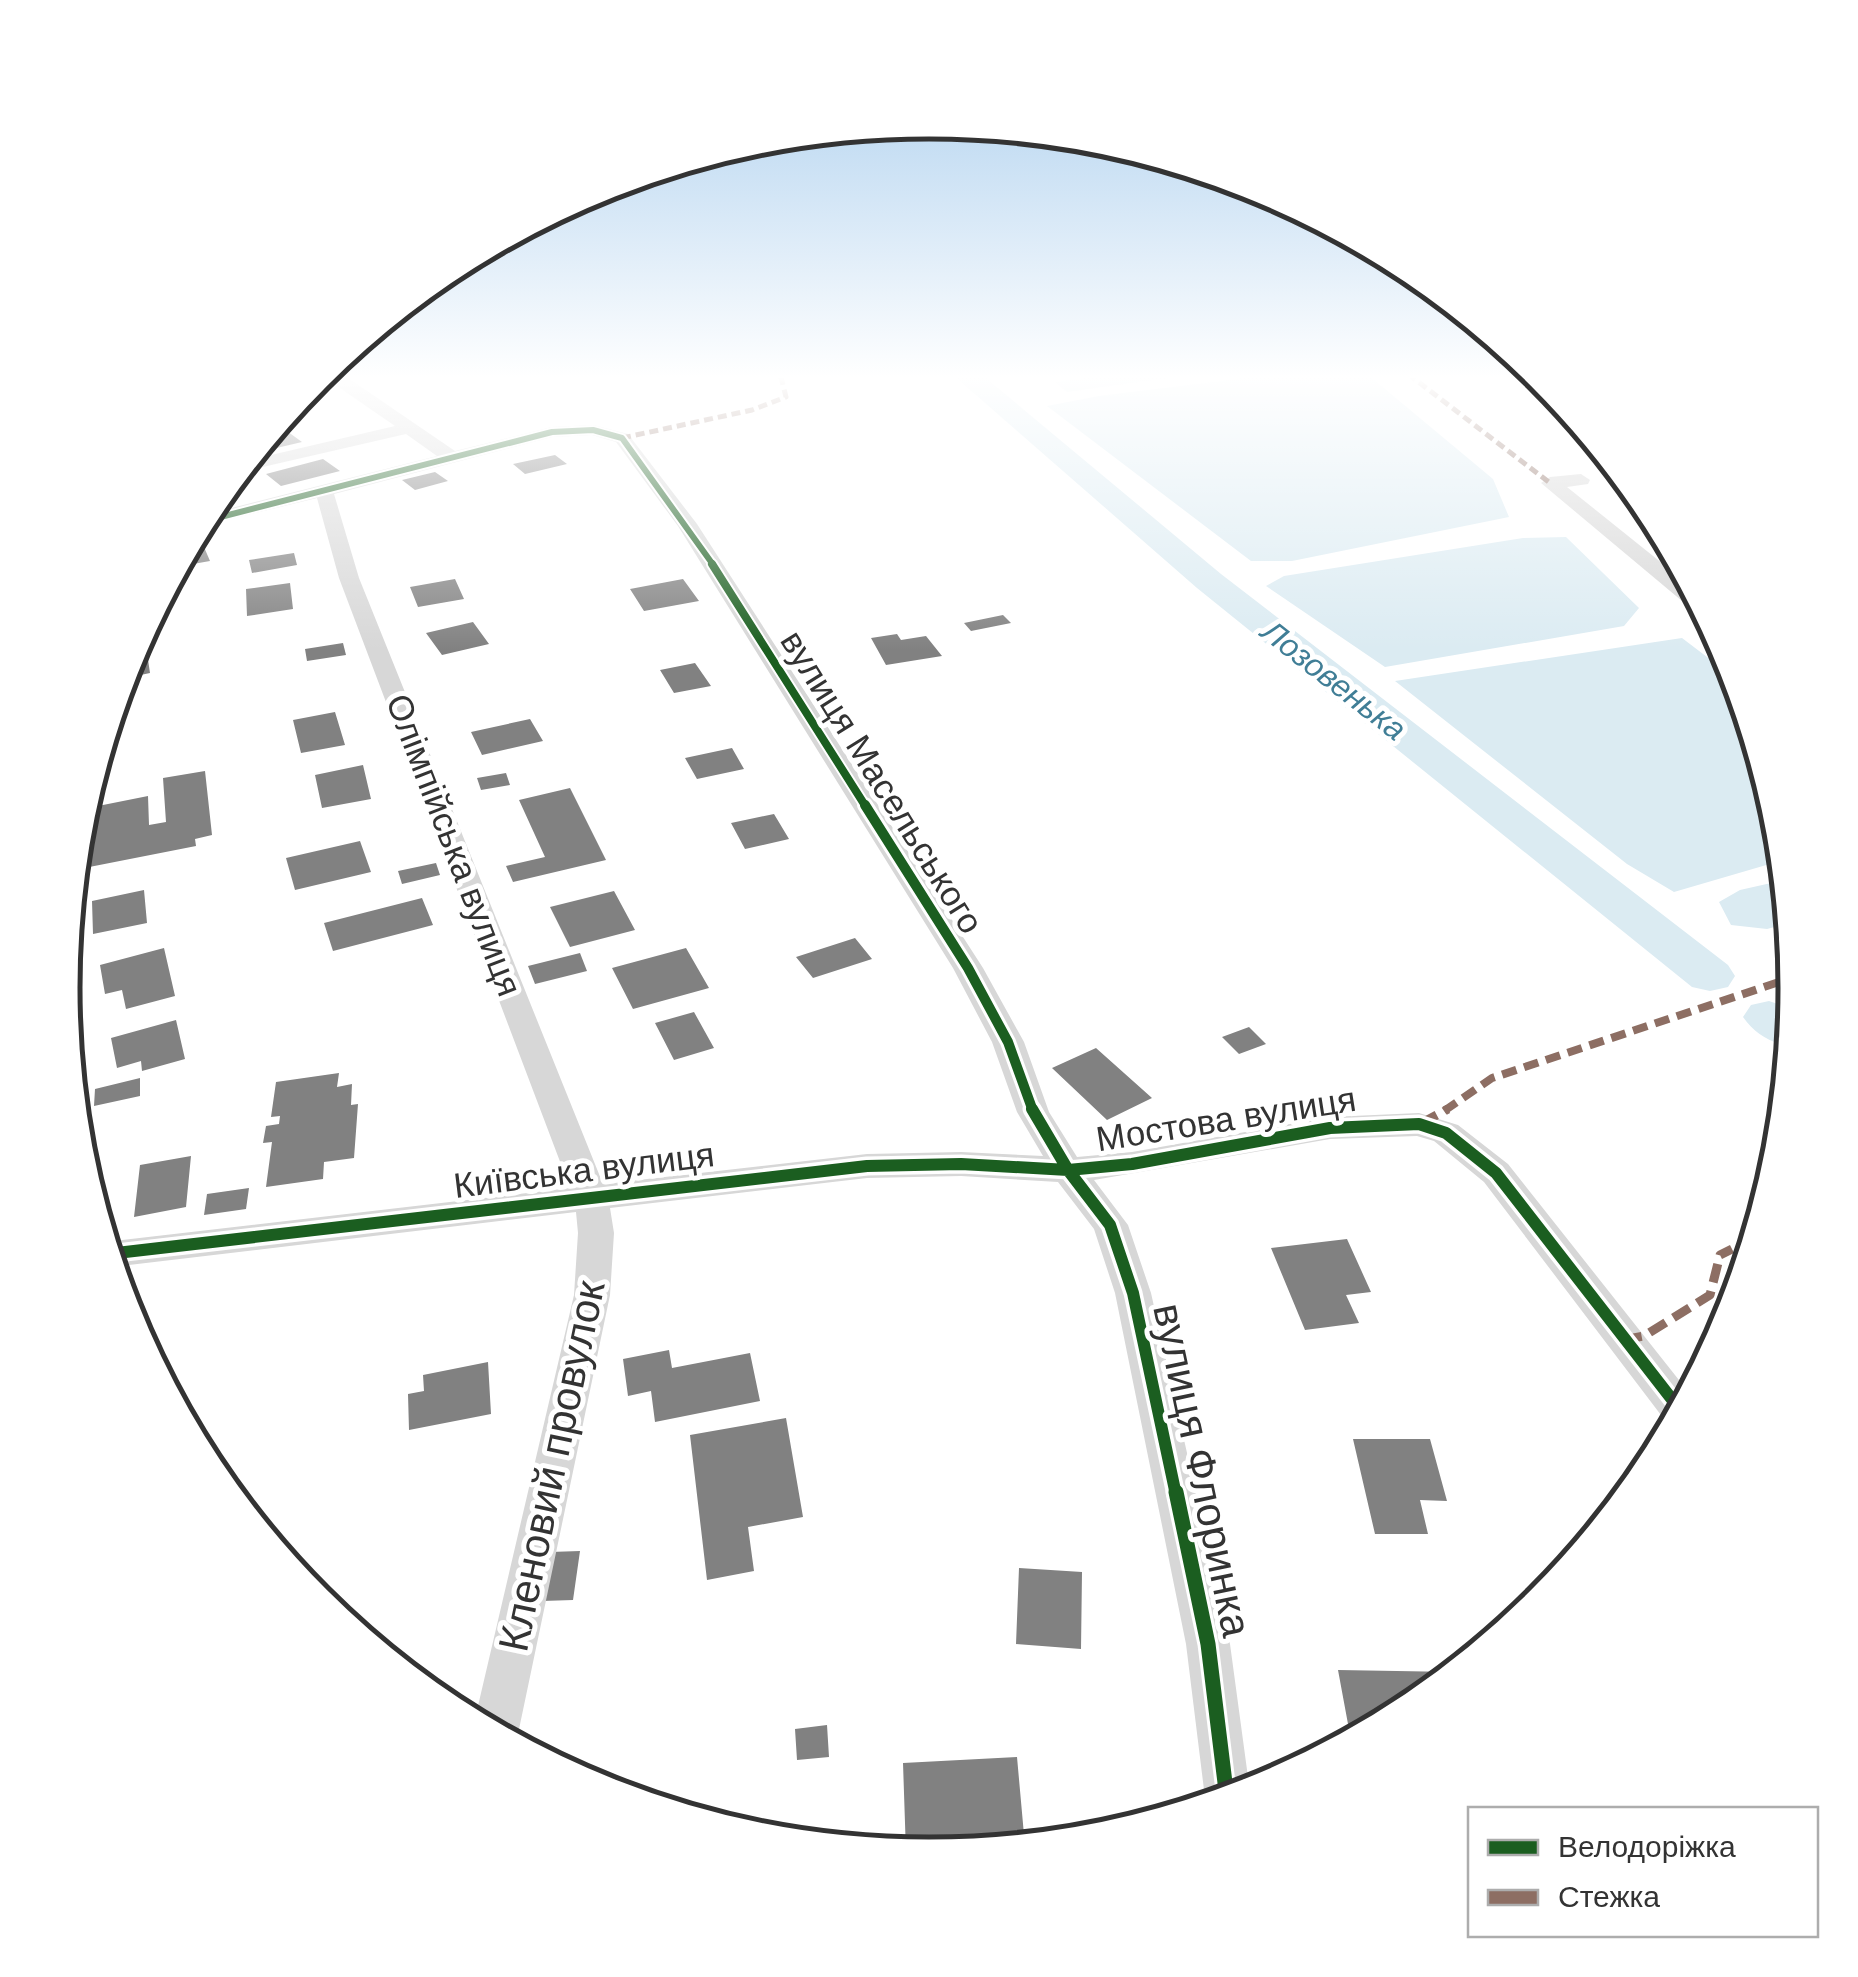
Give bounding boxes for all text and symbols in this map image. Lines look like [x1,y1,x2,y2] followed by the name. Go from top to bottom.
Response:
[1253,611,1413,747] water label: Лозовенька
[773,623,991,940] street label: вулиця Масельського
[379,689,530,1001] street label: Олімпійська вулиця
[1093,1079,1359,1158] street label: Мостова вулиця
[451,1134,717,1205] street label: Київська вулиця
[489,1276,614,1656] street label: Кленовий провулок
[1144,1299,1261,1642] street label: вулиця Флоринка
[1468,1807,1818,1937] legend
[1558,1830,1736,1863] text: Велодоріжка
[1558,1880,1660,1913] text: Стежка

